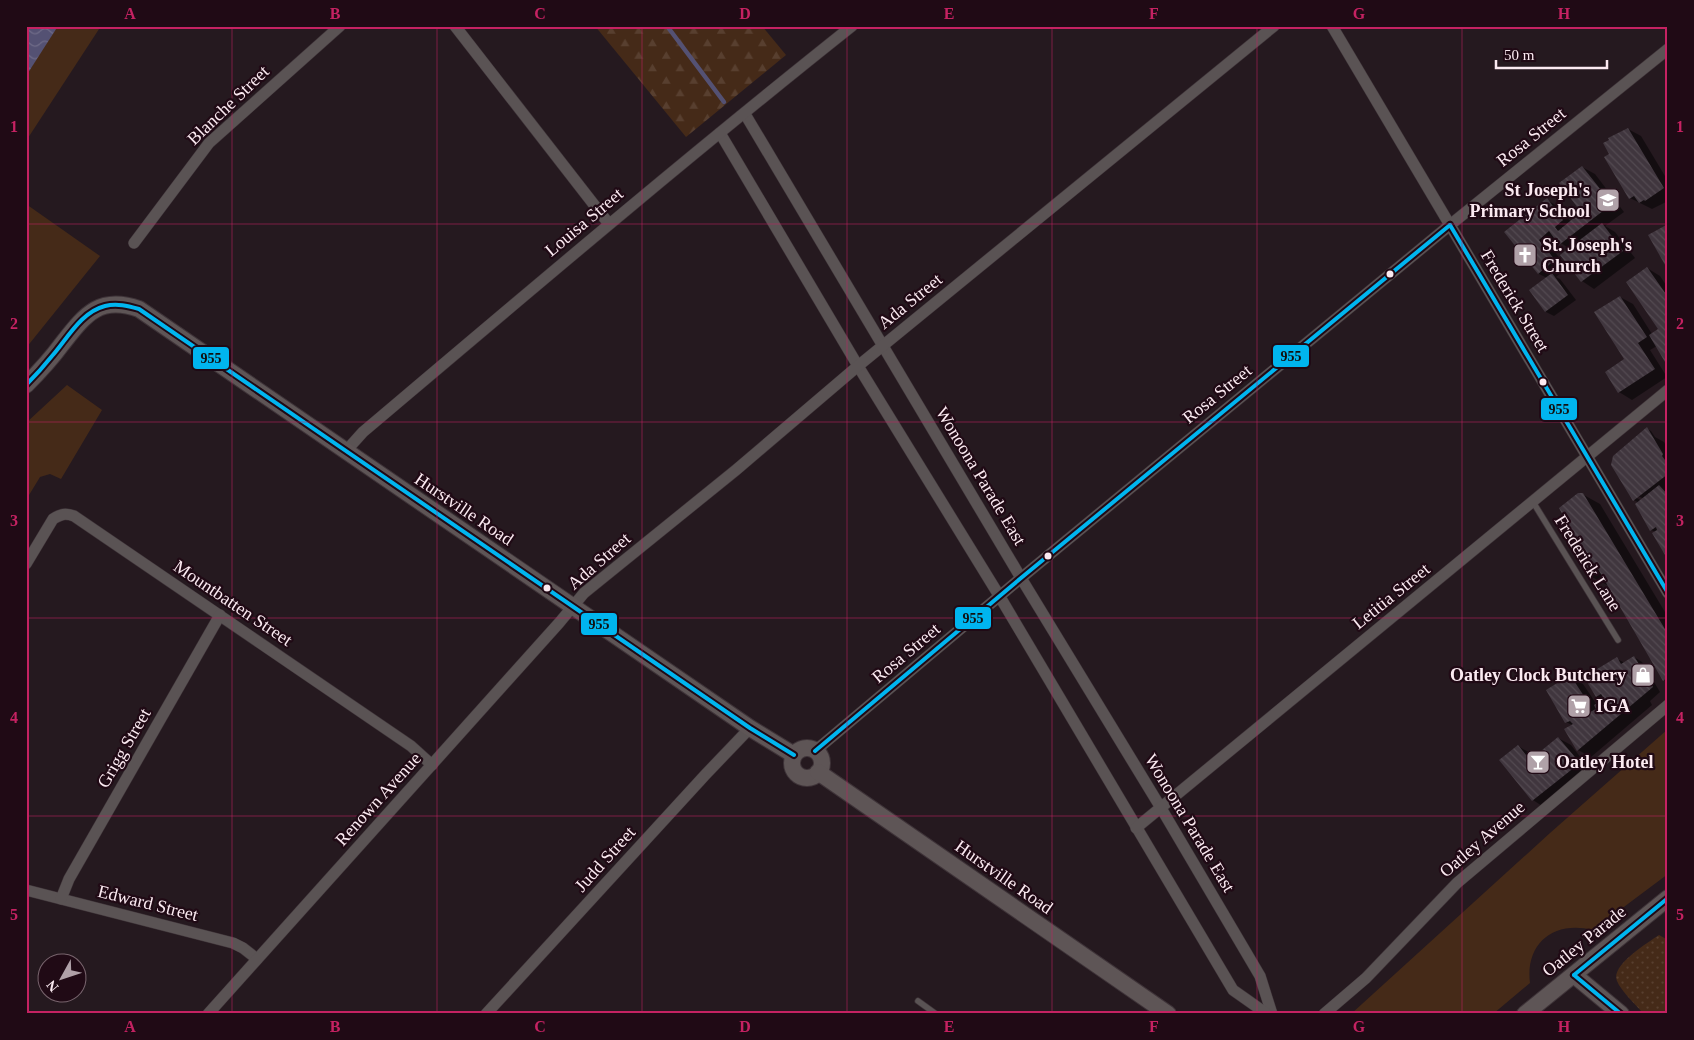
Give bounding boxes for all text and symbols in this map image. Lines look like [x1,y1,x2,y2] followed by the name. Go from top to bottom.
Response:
[124,5,136,22] text: A
[330,5,341,22] text: B
[534,5,546,22] text: C
[739,5,751,22] text: D
[944,5,954,22] text: E
[1149,5,1159,22] text: F
[1353,5,1366,22] text: G
[1558,5,1571,22] text: H
[1496,38,1608,70] scale bar
[1504,47,1535,63] text: 50 m
[183,61,273,149] street label: Blanche Street
[1493,103,1569,171] street label: Rosa Street
[10,118,18,135] text: 1
[1676,118,1684,135] text: 1
[1470,180,1590,221] place label: St Joseph's Primary School
[541,184,627,260] street label: Louisa Street
[1595,187,1621,213] school or university icon: St Joseph's Primary School
[1542,235,1632,276] place label: St. Joseph's Church
[1512,242,1538,268] church icon: St. Joseph's Church
[1477,246,1553,356] street label: Frederick Street
[874,269,946,333] street label: Ada Street
[1385,269,1395,279] unlabelled marker
[10,315,18,332] text: 2
[1676,315,1684,332] text: 2
[1272,344,1310,368] line badge: 955
[192,346,230,370] line badge: 955
[1281,349,1302,364] text: 955
[201,351,222,366] text: 955
[1179,360,1255,428] street label: Rosa Street
[1538,377,1548,387] unlabelled marker
[1540,397,1578,421] line badge: 955
[1549,402,1570,417] text: 955
[932,403,1030,549] street label: Wonoona Parade East
[411,469,517,549] street label: Hurstville Road
[1551,511,1625,615] street label: Frederick Lane
[10,512,18,529] text: 3
[1676,512,1684,529] text: 3
[564,528,634,594] street label: Ada Street
[1043,551,1053,561] unlabelled marker
[170,556,296,650] street label: Mountbatten Street
[1348,559,1434,633] street label: Letitia Street
[542,583,552,593] unlabelled marker
[954,606,992,630] line badge: 955
[963,611,984,626] text: 955
[580,612,618,636] line badge: 955
[589,617,610,632] text: 955
[868,619,944,687] street label: Rosa Street
[1630,662,1656,688] shop icon: Oatley Clock Butchery
[1450,665,1626,685] place label: Oatley Clock Butchery
[1566,693,1592,719] supermarket icon: IGA
[1596,696,1630,716] place label: IGA
[93,705,155,791] street label: Grigg Street
[10,709,18,726] text: 4
[1676,709,1684,726] text: 4
[331,748,425,850] street label: Renown Avenue
[1525,749,1551,775] bar icon: Oatley Hotel
[1141,750,1239,896] street label: Wonoona Parade East
[1556,752,1653,772] place label: Oatley Hotel
[1435,797,1529,881] street label: Oatley Avenue
[571,822,639,896] street label: Judd Street
[951,836,1057,918] street label: Hurstville Road
[96,881,200,925] street label: Edward Street
[1538,901,1630,981] street label: Oatley Parade
[10,906,18,923] text: 5
[1676,906,1684,923] text: 5
[38,952,88,1002] north arrow
[43,977,61,995] text: N
[124,1018,136,1035] text: A
[330,1018,341,1035] text: B
[534,1018,546,1035] text: C
[739,1018,751,1035] text: D
[944,1018,954,1035] text: E
[1149,1018,1159,1035] text: F
[1353,1018,1366,1035] text: G
[1558,1018,1571,1035] text: H

